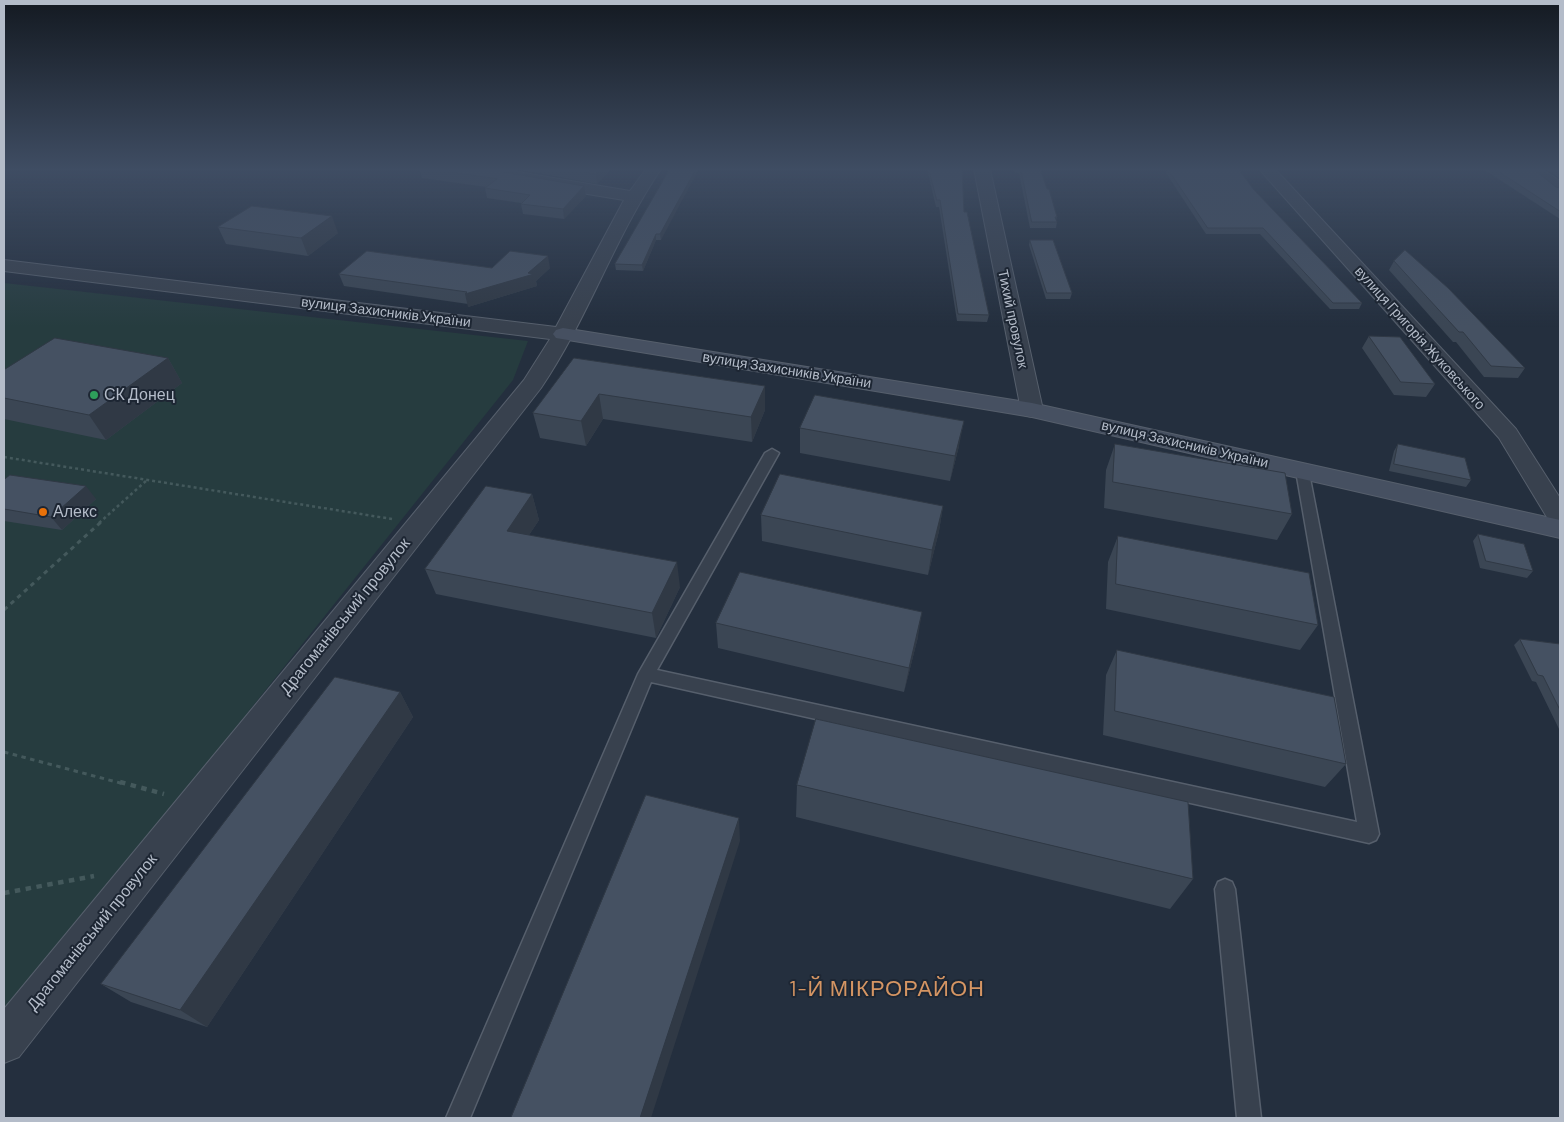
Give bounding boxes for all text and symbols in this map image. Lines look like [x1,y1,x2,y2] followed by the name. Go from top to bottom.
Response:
[1351,263,1489,413] street label: вулиця Григорія Жуковського
[994,268,1032,370] street label: Тихий провулок
[300,293,472,331] street label: вулиця Захисників України
[701,348,873,392] street label: вулиця Захисників України
[104,385,175,405] place label: СК Донец
[88,389,100,401] marker: СК Донец
[1100,417,1270,471] street label: вулиця Захисників України
[53,502,97,522] place label: Алекс
[37,506,49,518] marker: Алекс
[276,534,414,698] street label: Драгоманівський провулок
[23,850,161,1014] street label: Драгоманівський провулок
[787,976,987,1002] district label: 1-Й МІКРОРАЙОН

